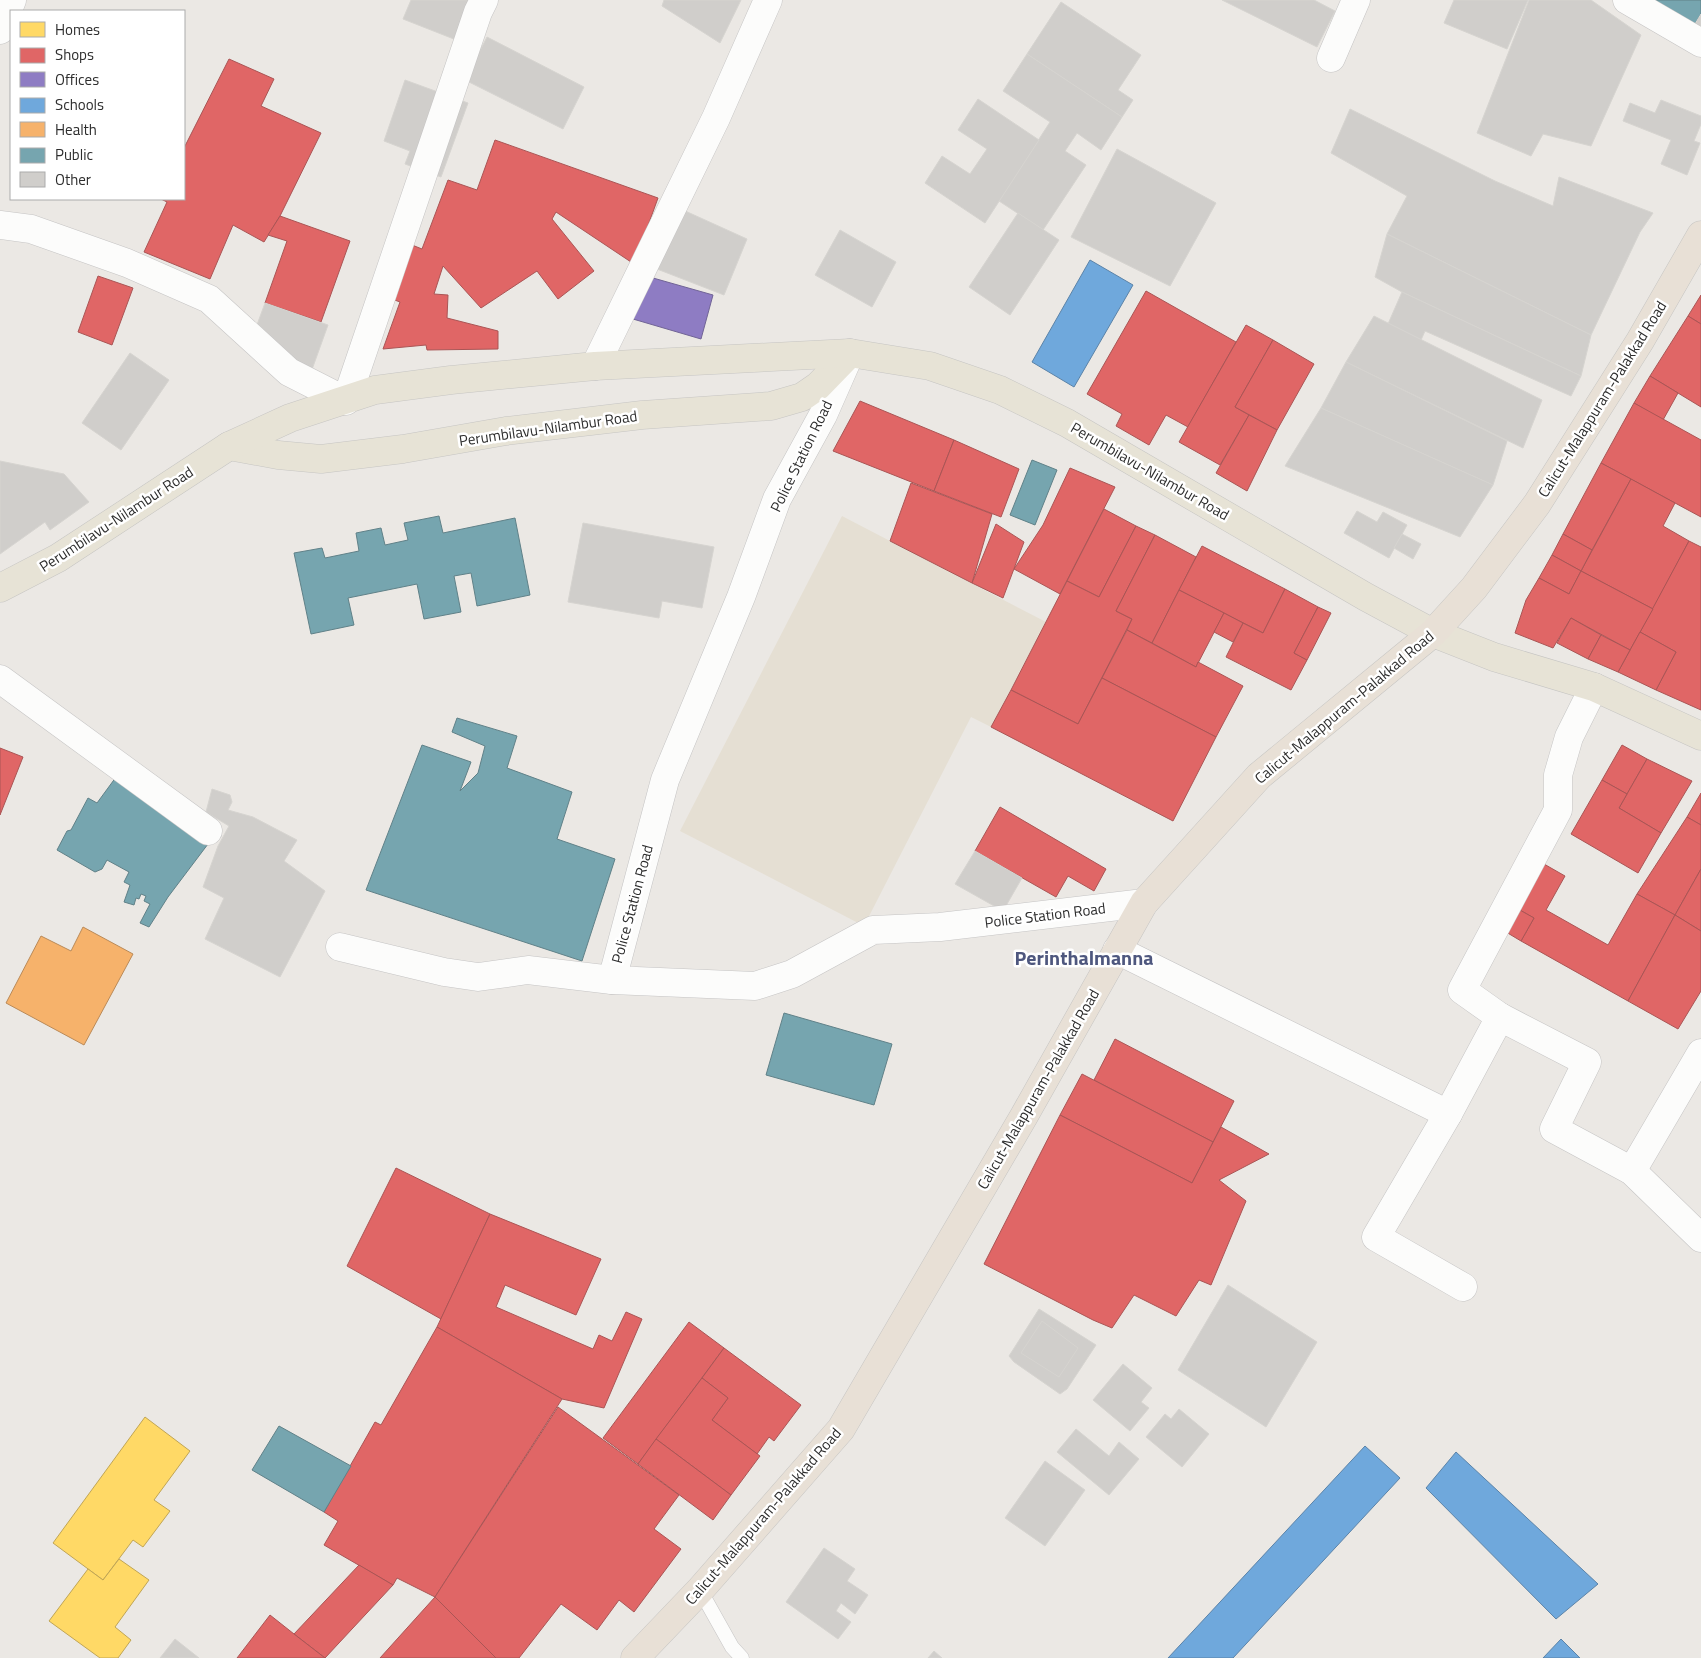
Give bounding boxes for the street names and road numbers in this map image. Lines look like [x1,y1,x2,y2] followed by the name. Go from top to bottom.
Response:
[1532,296,1672,502] street label: Calicut-Malappuram-Palakkad Road
[764,396,838,516] street label: Police Station Road
[457,404,639,452] street label: Perumbilavu-Nilambur Road
[1066,416,1234,526] street label: Perumbilavu-Nilambur Road
[34,460,198,578] street label: Perumbilavu-Nilambur Road
[1249,625,1439,789] street label: Calicut-Malappuram-Palakkad Road
[605,842,659,966] street label: Police Station Road
[983,896,1107,934] street label: Police Station Road
[971,985,1105,1193] street label: Calicut-Malappuram-Palakkad Road
[680,1422,846,1610] street label: Calicut-Malappuram-Palakkad Road

